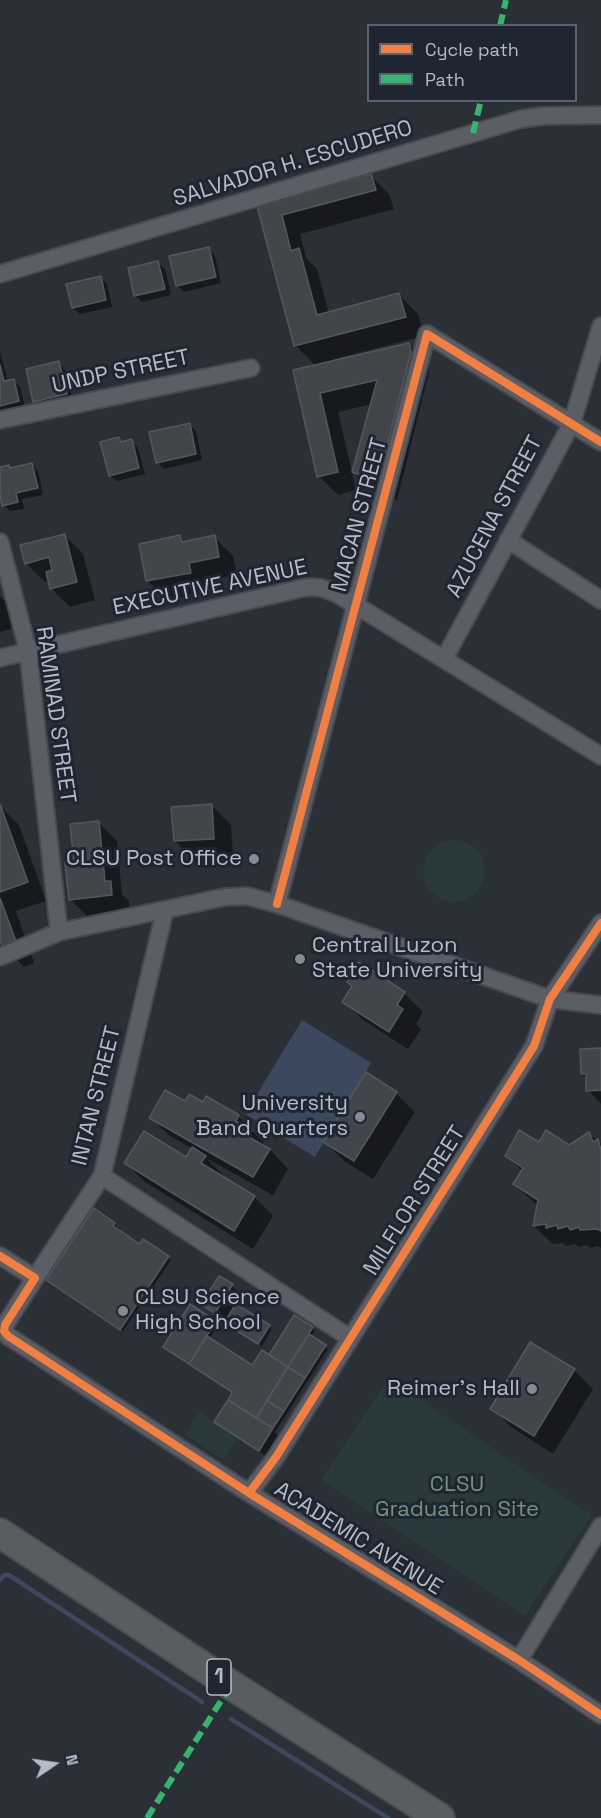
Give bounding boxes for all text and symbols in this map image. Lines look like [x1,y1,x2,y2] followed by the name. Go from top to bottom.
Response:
[367,24,577,102] legend
[425,38,519,61] text: Cycle path
[425,68,465,91] text: Path
[170,115,416,213] street label: SALVADOR H. ESCUDERO
[50,345,192,399] street label: UNDP STREET
[441,432,549,602] street label: AZUCENA STREET
[327,435,393,595] street label: MACAN STREET
[110,555,310,621] street label: EXECUTIVE AVENUE
[30,625,80,805] street label: RAMINAD STREET
[66,846,242,872] place label: CLSU Post Office
[247,852,261,866] marker: CLSU Post Office
[312,933,483,984] place label: Central Luzon State University
[293,952,307,966] marker: Central Luzon State University
[67,1024,127,1168] street label: INTAN STREET
[196,1091,348,1142] place label: University Band Quarters
[353,1110,367,1124] marker: University Band Quarters
[358,1121,472,1281] street label: MILFLOR STREET
[135,1285,280,1336] place label: CLSU Science High School
[116,1304,130,1318] marker: CLSU Science High School
[387,1376,520,1402] place label: Reimer's Hall
[525,1382,539,1396] marker: Reimer's Hall
[375,1472,539,1524] park label: CLSU Graduation Site
[269,1477,447,1601] street label: ACADEMIC AVENUE
[207,1659,231,1695] road number: 1
[24,1734,84,1794] north arrow
[61,1752,83,1767] text: N

